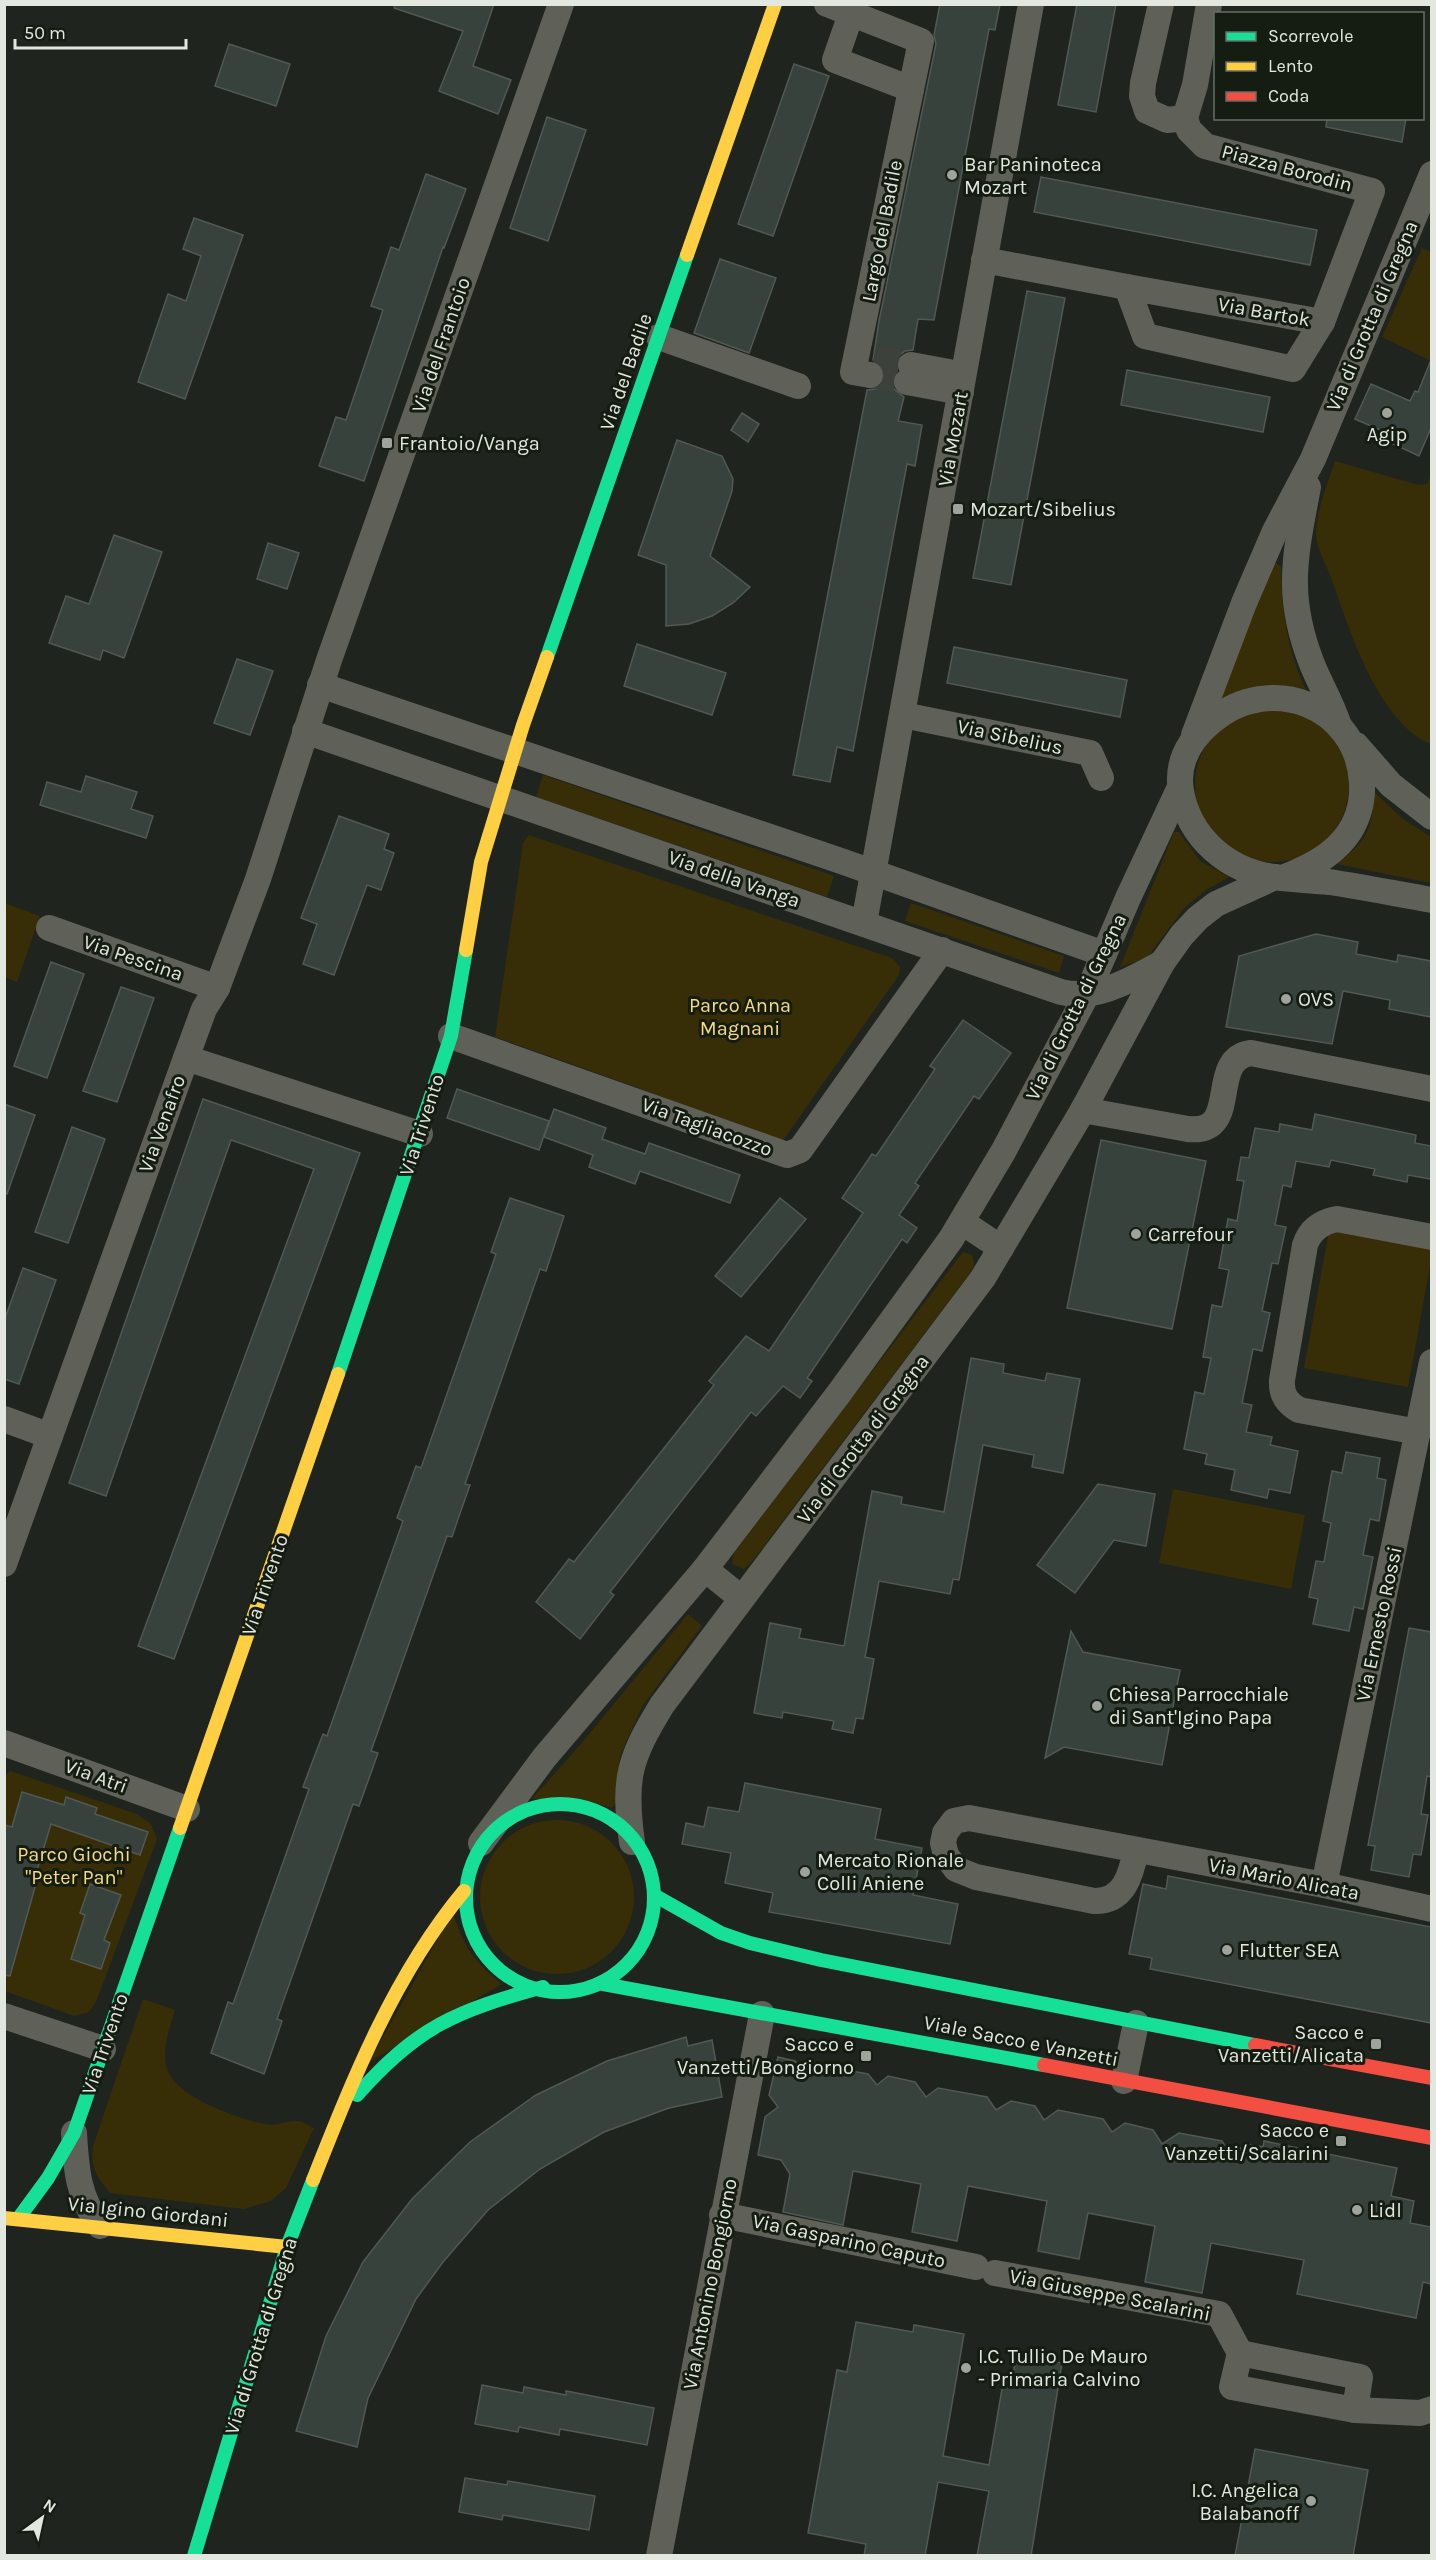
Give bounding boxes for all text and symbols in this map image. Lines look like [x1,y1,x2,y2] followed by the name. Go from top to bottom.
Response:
[15,12,186,50] scale bar
[1214,12,1424,120] legend
[24,22,66,44] text: 50 m
[1268,25,1353,47] text: Scorrevole
[1268,55,1313,77] text: Lento
[1268,85,1309,107] text: Coda
[1219,140,1355,196] street label: Piazza Borodin
[964,153,1102,199] place label: Bar Paninoteca Mozart
[857,158,907,304] street label: Largo del Badile
[945,168,959,182] marker: Bar Paninoteca Mozart
[1321,217,1423,415] street label: Via di Grotta di Gregna
[407,274,475,416] street label: Via del Frantoio
[1216,293,1312,331] street label: Via Bartok
[595,310,657,434] street label: Via del Badile
[933,389,973,488] street label: Via Mozart
[1380,406,1394,420] marker: Agip
[1367,423,1407,446] place label: Agip
[399,432,540,455] place label: Frantoio/Vanga
[380,436,394,450] marker: Frantoio/Vanga
[970,498,1116,521] place label: Mozart/Sibelius
[951,502,965,516] marker: Mozart/Sibelius
[955,715,1065,759] street label: Via Sibelius
[665,846,803,912] street label: Via della Vanga
[1021,910,1131,1104] street label: Via di Grotta di Gregna
[80,930,186,986] street label: Via Pescina
[1298,988,1334,1011] place label: OVS
[1279,992,1293,1006] marker: OVS
[689,994,791,1040] park label: Parco Anna Magnani
[395,1071,449,1179] street label: Via Trivento
[134,1072,190,1176] street label: Via Venafro
[639,1093,775,1161] street label: Via Tagliacozzo
[1148,1223,1234,1246] place label: Carrefour
[1129,1227,1143,1241] marker: Carrefour
[792,1350,934,1528] street label: Via di Grotta di Gregna
[237,1531,293,1639] street label: Via Trivento
[1351,1545,1407,1703] street label: Via Ernesto Rossi
[1109,1683,1289,1729] place label: Chiesa Parrocchiale di Sant'Igino Papa
[1090,1699,1104,1713] marker: Chiesa Parrocchiale di Sant'Igino Papa
[61,1754,131,1798] street label: Via Atri
[17,1843,131,1889] park label: Parco Giochi "Peter Pan"
[817,1849,964,1895] place label: Mercato Rionale Colli Aniene
[1207,1853,1361,1905] street label: Via Mario Alicata
[798,1865,812,1879] marker: Mercato Rionale Colli Aniene
[1239,1939,1339,1962] place label: Flutter SEA
[1220,1943,1234,1957] marker: Flutter SEA
[77,1990,133,2098] street label: Via Trivento
[922,2011,1120,2071] street label: Viale Sacco e Vanzetti
[1218,2021,1364,2067] place label: Sacco e Vanzetti/Alicata
[677,2033,854,2079] place label: Sacco e Vanzetti/Bongiorno
[1369,2037,1383,2051] marker: Sacco e Vanzetti/Alicata
[859,2049,873,2063] marker: Sacco e Vanzetti/Bongiorno
[1165,2119,1329,2165] place label: Sacco e Vanzetti/Scalarini
[1334,2134,1348,2148] marker: Sacco e Vanzetti/Scalarini
[678,2176,742,2392] street label: Via Antonino Bongiorno
[67,2192,229,2232] street label: Via Igino Giordani
[1369,2199,1402,2222] place label: Lidl
[1350,2203,1364,2217] marker: Lidl
[750,2209,948,2273] street label: Via Gasparino Caputo
[220,2235,302,2437] street label: Via di Grotta di Gregna
[1008,2264,1212,2326] street label: Via Giuseppe Scalarini
[978,2345,1148,2391] place label: I.C. Tullio De Mauro - Primaria Calvino
[959,2361,973,2375] marker: I.C. Tullio De Mauro - Primaria Calvino
[1191,2479,1299,2525] place label: I.C. Angelica Balabanoff
[12,2488,72,2548] north arrow
[1304,2494,1318,2508] marker: I.C. Angelica Balabanoff
[40,2495,60,2517] text: N

